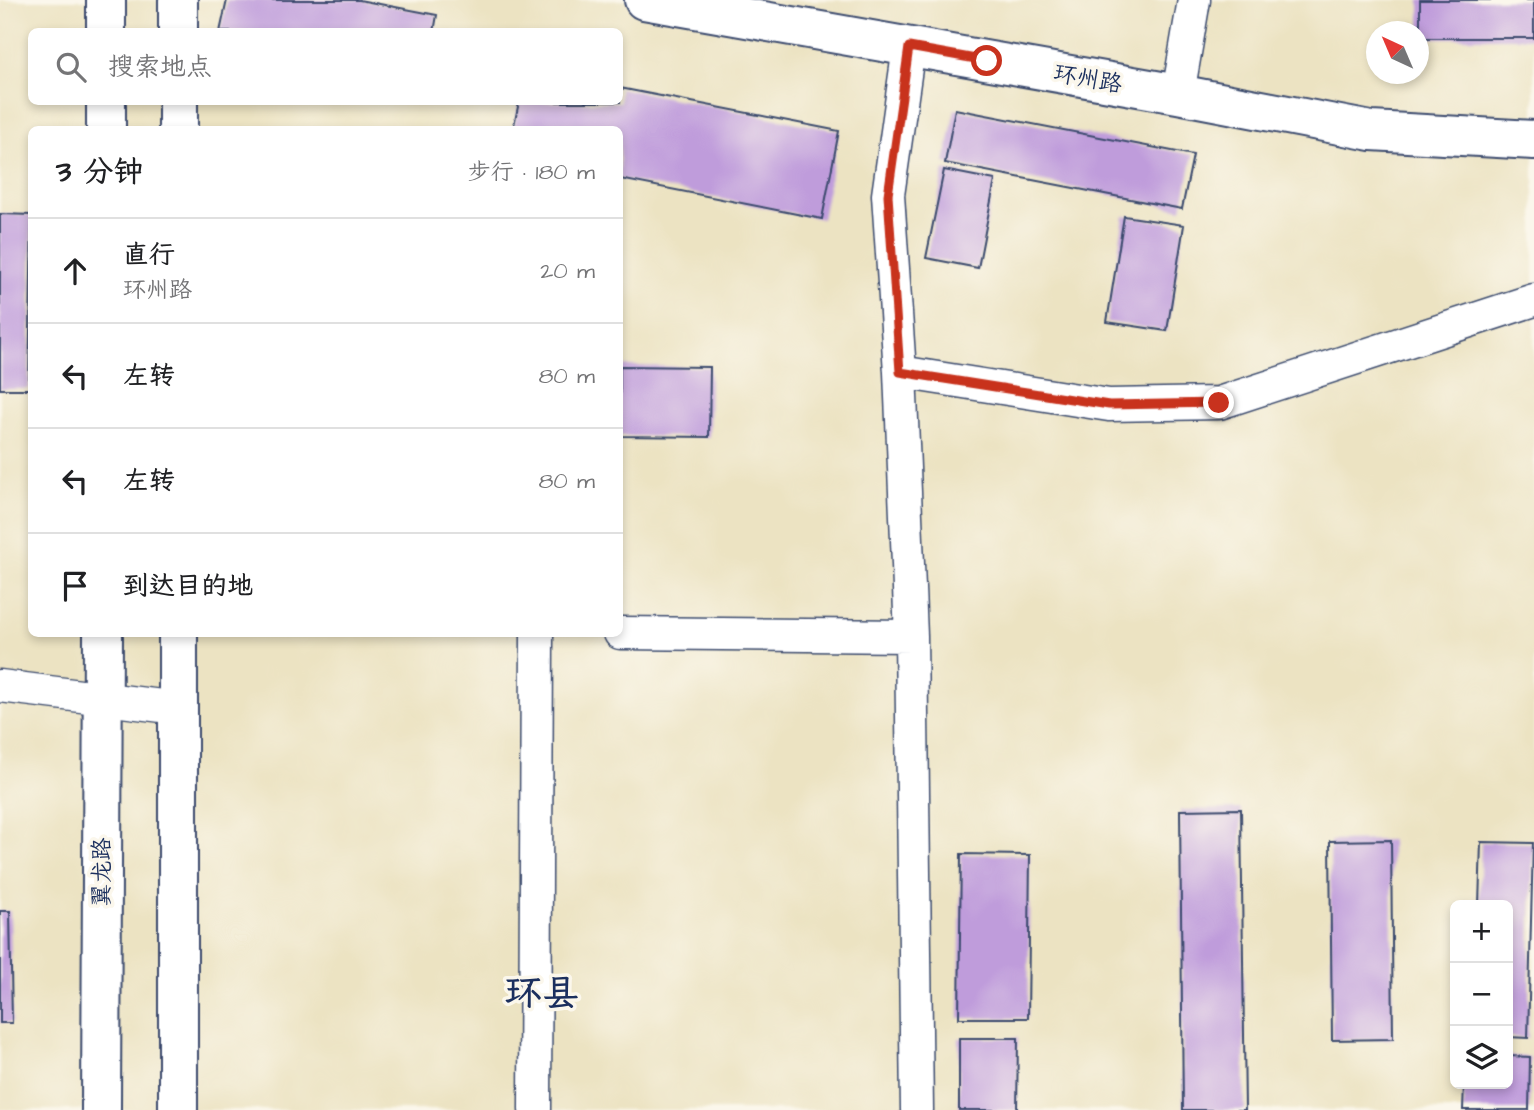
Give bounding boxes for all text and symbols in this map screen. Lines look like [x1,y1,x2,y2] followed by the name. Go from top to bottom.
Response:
[1366,21,1429,84] north arrow
[28,28,623,105] search box
[971,45,1002,76] route start
[52,48,90,86] icon: search
[108,49,212,85] text: 搜索地点
[1051,57,1125,101] street label: 环州路
[56,151,143,193] text: 3 分钟
[468,156,595,188] text: 步行 · 180 m
[123,237,175,273] text: 直行
[56,252,94,290] icon: ahead
[540,255,595,287] text: 20 m
[123,274,192,306] text: 环州路
[56,357,94,395] icon: left
[123,358,175,394] text: 左转
[538,360,595,392] text: 80 m
[1203,387,1234,418] route end
[56,462,94,500] icon: left
[123,463,175,499] text: 左转
[538,465,595,497] text: 80 m
[56,567,94,605] icon: arrive
[123,568,253,604] text: 到达目的地
[86,838,118,907] street label: 翼龙路
[1450,900,1513,1089] map controls
[1450,900,1513,963] button: +
[1450,963,1513,1026] button: −
[505,969,579,1020] district label: 环县
[1450,1026,1513,1089] button: layers

